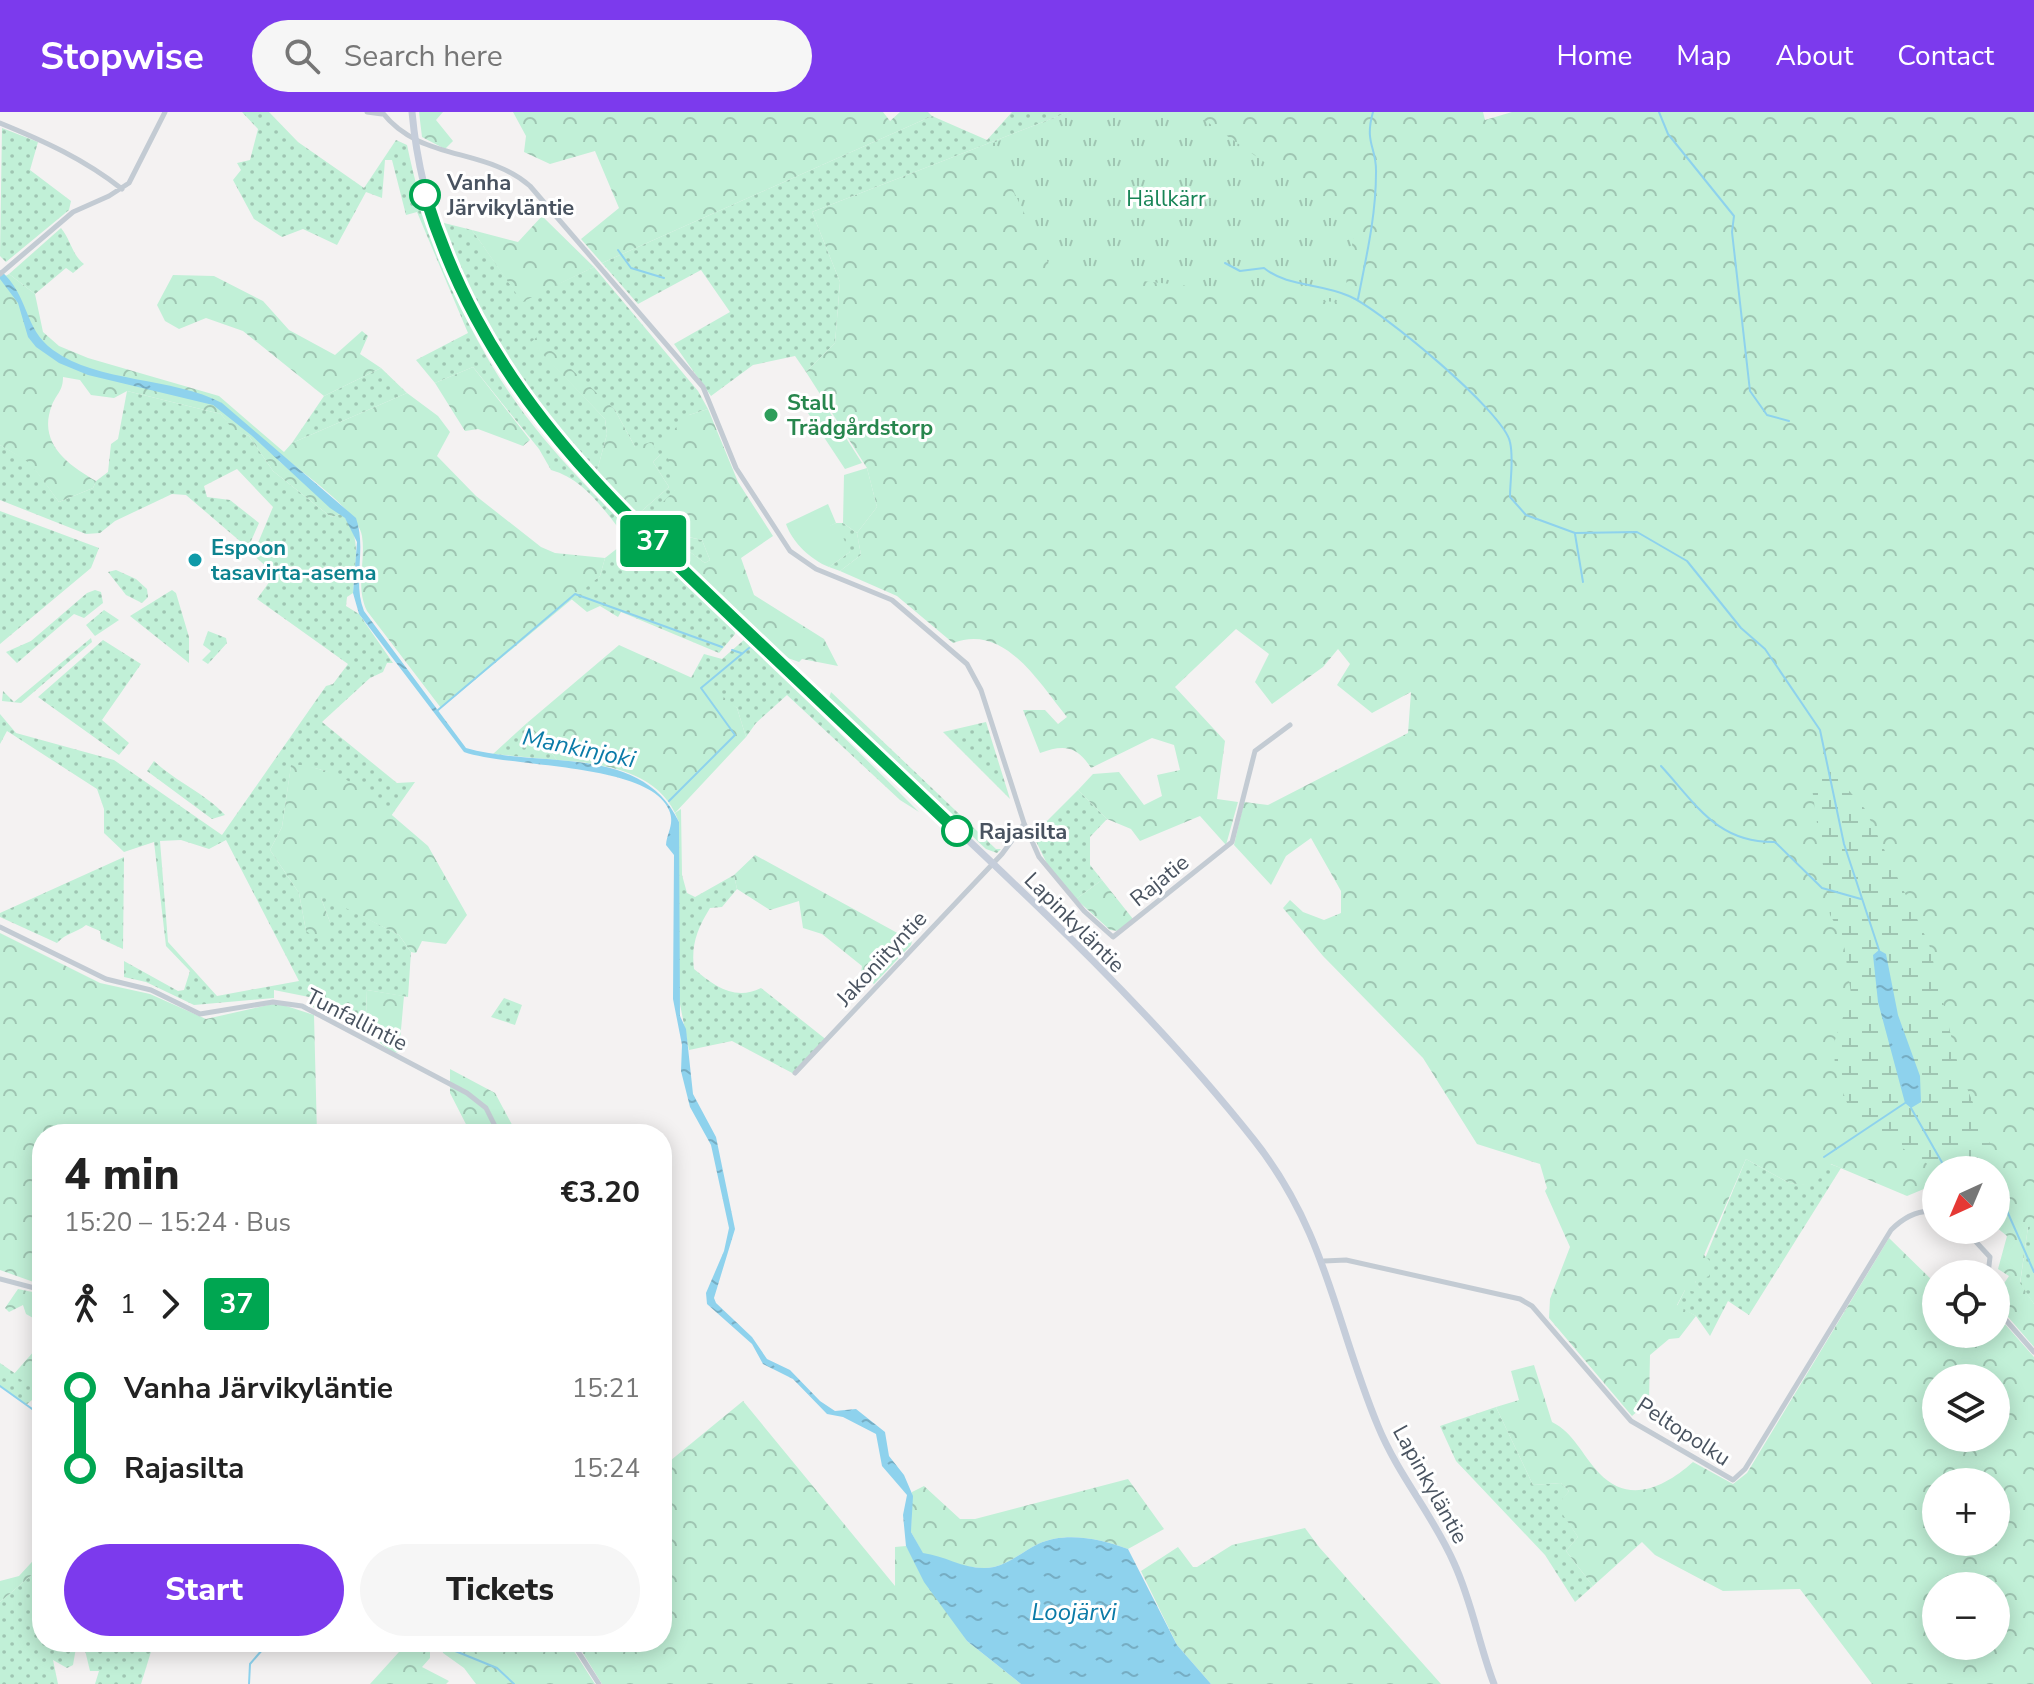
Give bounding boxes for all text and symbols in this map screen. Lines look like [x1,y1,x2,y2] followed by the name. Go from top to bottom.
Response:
[252,20,812,92] search box
[40,31,204,82] text: Stopwise
[280,34,324,78] icon: search
[344,36,503,77] text: Search here
[1557,37,1632,75] text: Home
[1676,37,1731,75] text: Map
[1775,37,1853,75] text: About
[1897,37,1994,75] text: Contact
[446,168,574,223] place label: Vanha Järvikyläntie
[410,180,440,210] marker: Vanha Järvikyläntie
[1126,184,1206,214] park label: Hällkärr
[787,388,933,443] place label: Stall Trädgårdstorp
[762,406,780,424] marker: Stall Trädgårdstorp
[617,515,689,567] line badge: 37
[636,522,670,560] text: 37
[211,533,377,588] place label: Espoon tasavirta-asema
[186,551,204,569] marker: Espoon tasavirta-asema
[520,720,639,776] water label: Mankinjoki
[942,816,972,846] marker: Rajasilta
[979,817,1067,847] place label: Rajasilta
[1124,848,1195,914] street label: Rajatie
[1017,866,1131,980] street label: Lapinkyläntie
[829,904,934,1014] street label: Jakoniityntie
[301,981,413,1058] street label: Tunfallintie
[64,1145,180,1205] text: 4 min
[1922,1156,2010,1244] north arrow
[1922,1156,2010,1660] map controls
[561,1172,640,1213] text: €3.20
[64,1205,291,1240] text: 15:20 – 15:24 · Bus
[1922,1260,2010,1348] button: locate
[64,1282,108,1326] icon: walk
[148,1282,192,1326] icon: forward
[220,1285,253,1323] text: 37
[120,1287,136,1322] text: 1
[1922,1364,2010,1452] button: layers
[124,1368,393,1409] text: Vanha Järvikyläntie
[572,1371,640,1406] text: 15:21
[1631,1390,1736,1473] street label: Peltopolku
[1385,1420,1475,1549] street label: Lapinkyläntie
[124,1448,244,1489] text: Rajasilta
[572,1451,640,1486] text: 15:24
[1922,1468,2010,1556] button: +
[64,1544,344,1636] button: Start
[360,1544,640,1636] button: Tickets
[1922,1572,2010,1660] button: −
[1031,1596,1117,1628] water label: Loojärvi

